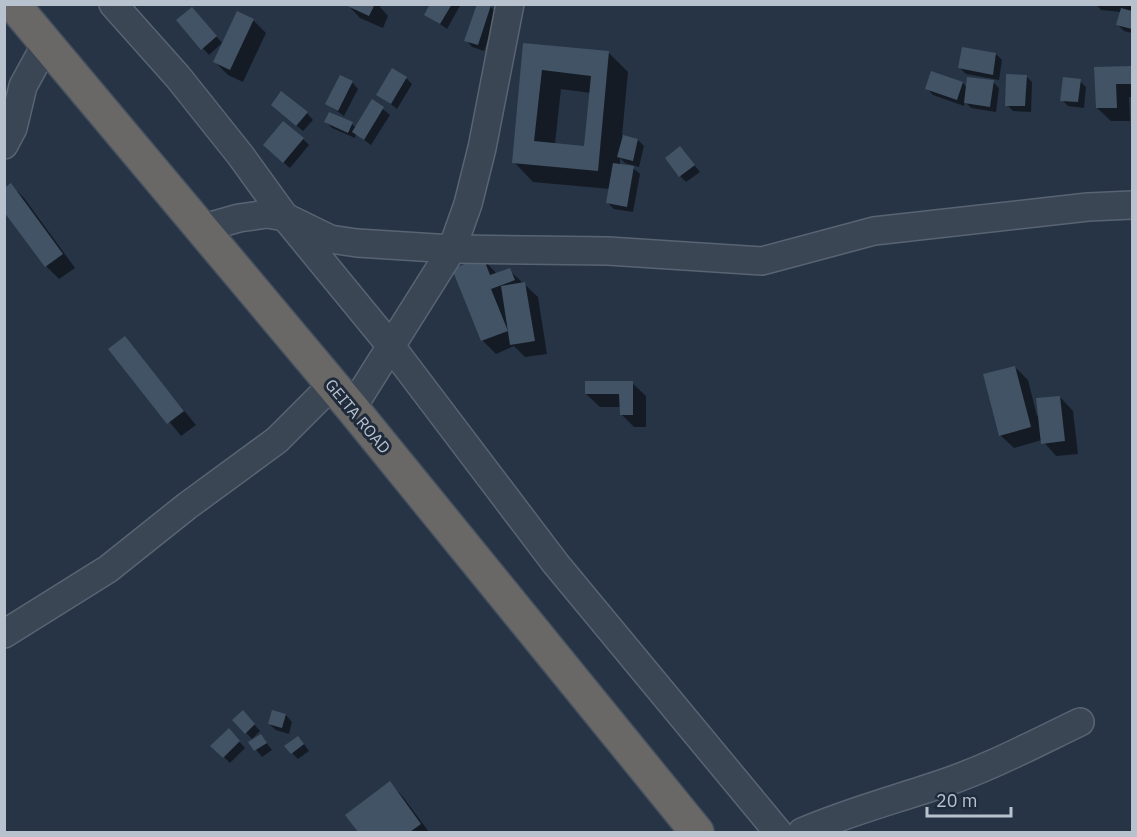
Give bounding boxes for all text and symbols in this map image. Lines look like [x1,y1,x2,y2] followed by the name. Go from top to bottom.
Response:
[321,375,395,457] street label: GEITA ROAD
[927,780,1011,818] scale bar
[936,789,978,812] text: 20 m

